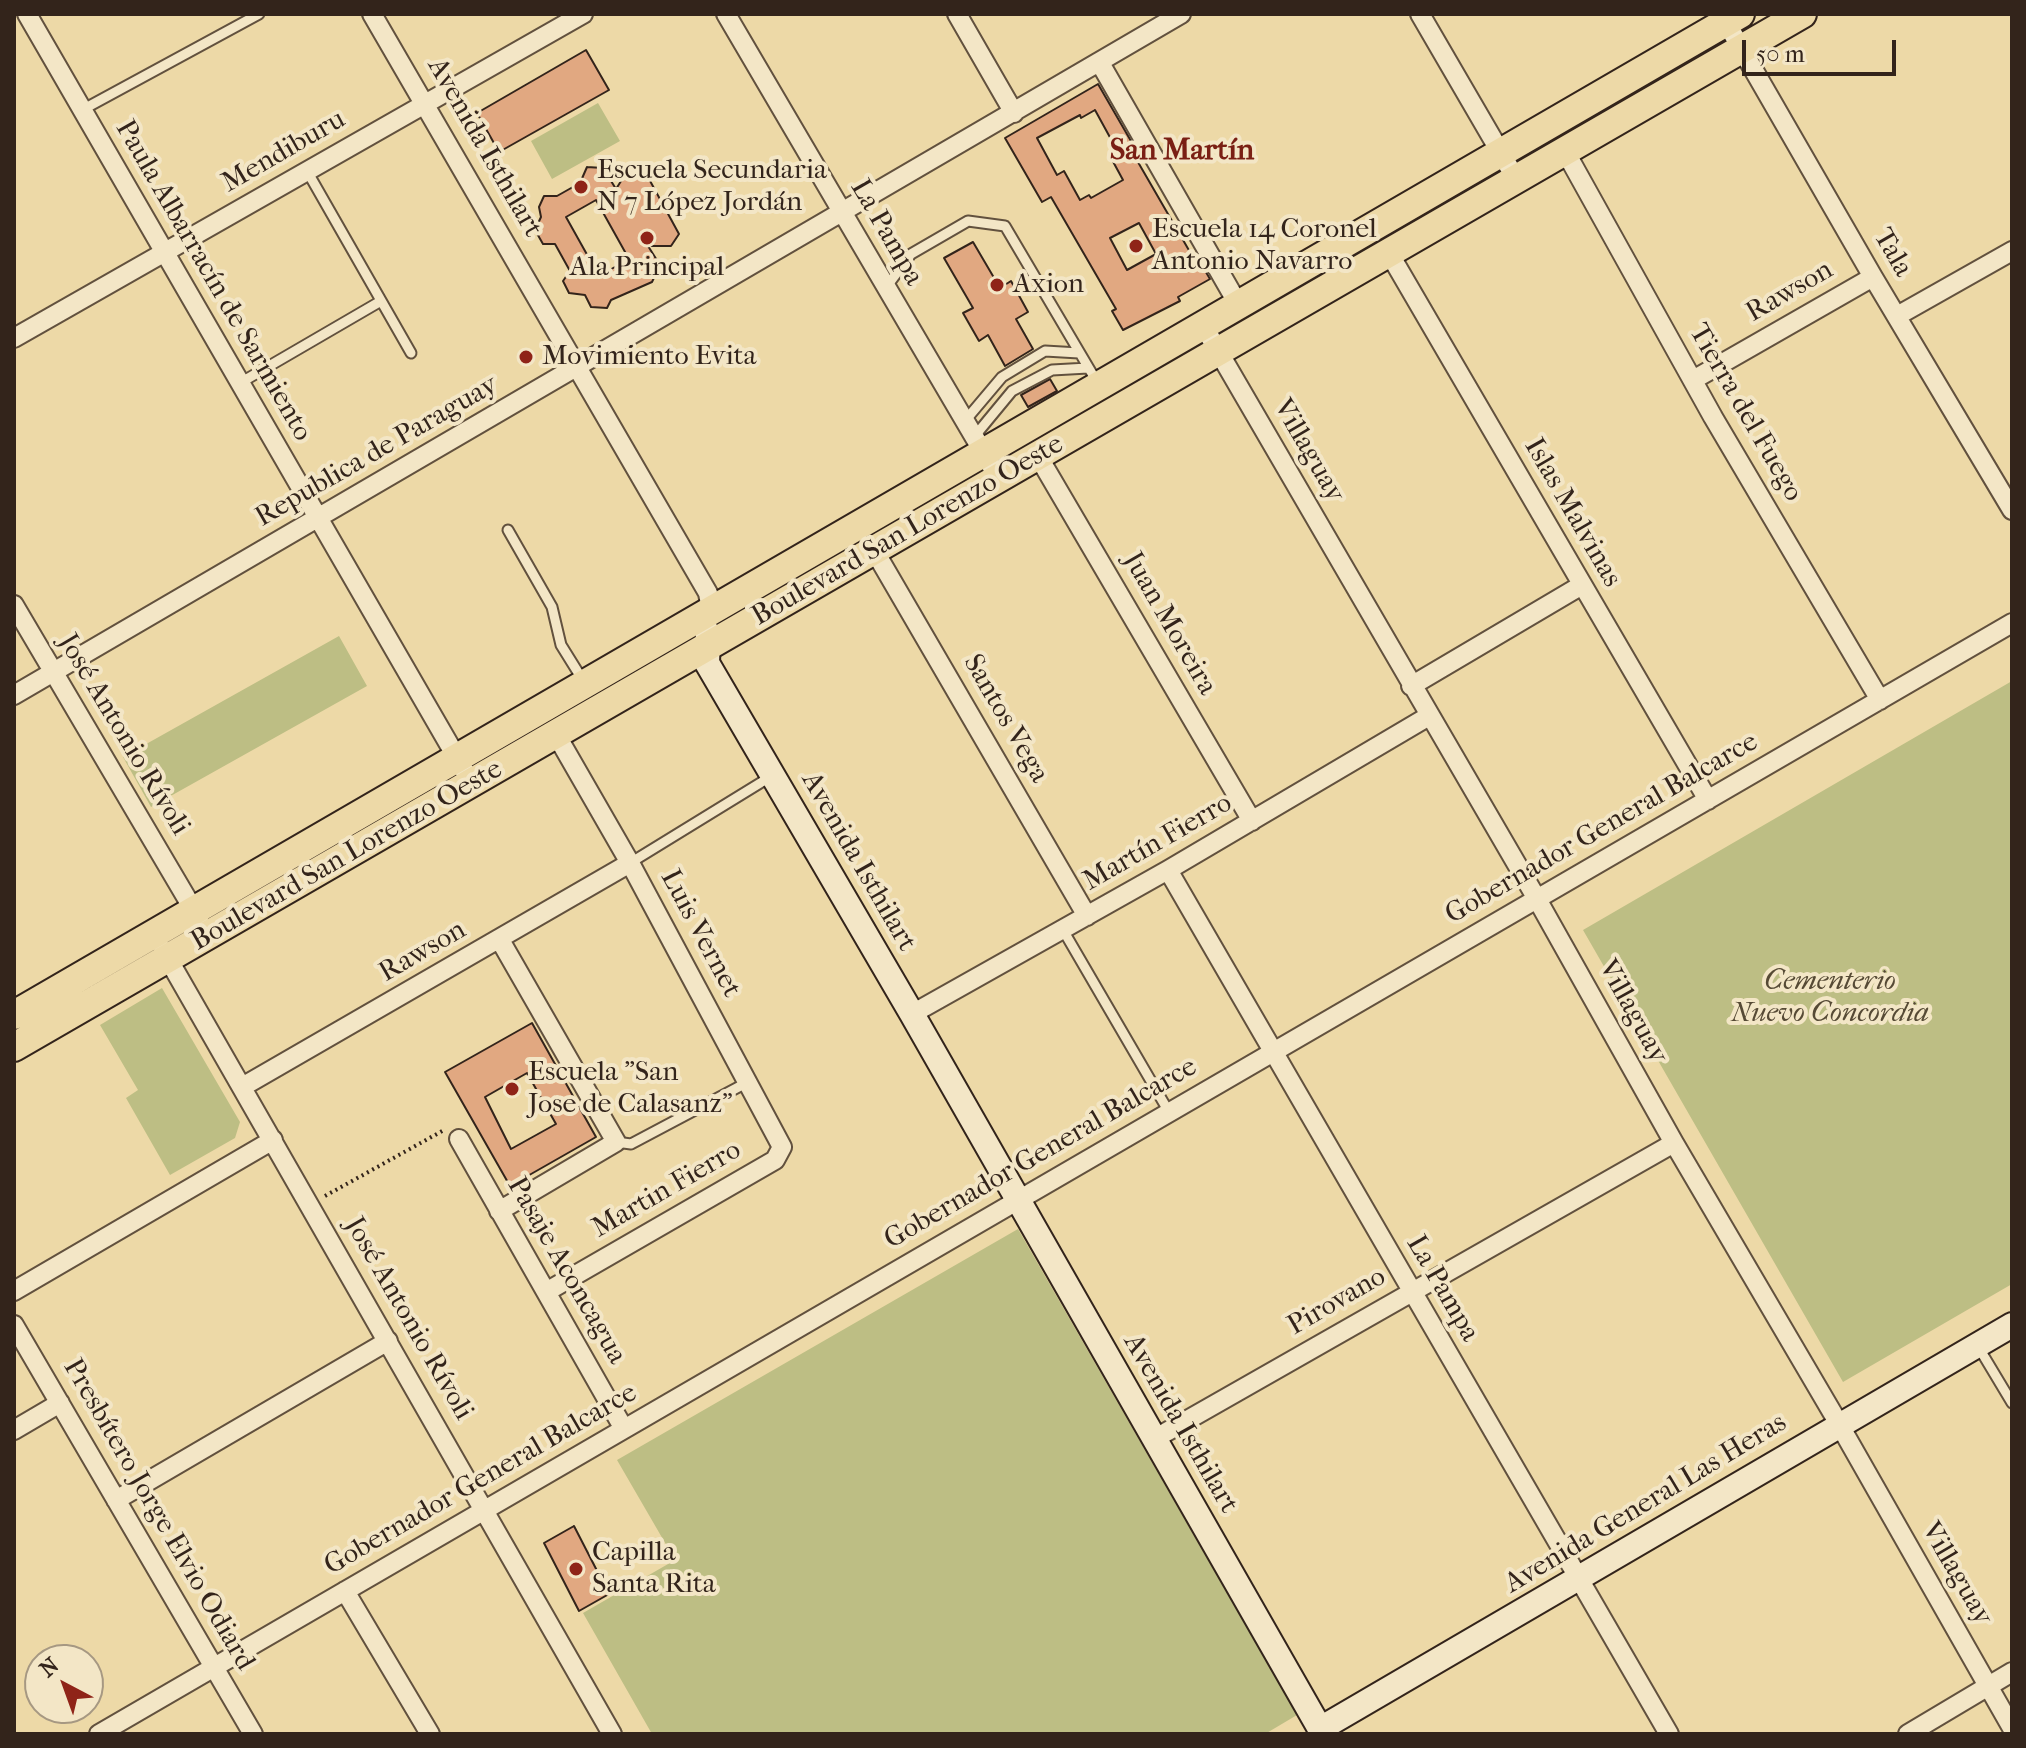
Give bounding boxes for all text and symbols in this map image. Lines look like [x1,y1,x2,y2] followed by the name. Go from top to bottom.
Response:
[1746,24,1900,74] scale bar
[1756,40,1805,68] text: 50 m
[419,52,549,244] street label: Avenida Isthilart
[216,103,352,201] street label: Mendiburu
[107,115,319,447] street label: Paula Albarracín de Sarmiento
[1110,134,1254,170] district label: San Martín
[597,154,827,220] place label: Escuela Secundaria N 7 López Jordán
[842,174,930,292] street label: La Pampa
[572,178,590,196] marker: Escuela Secundaria N 7 López Jordán
[1152,213,1377,279] place label: Escuela 14 Coronel Antonio Navarro
[1865,223,1919,283] street label: Tala
[638,229,656,247] marker: Ala Principal
[1127,237,1145,255] marker: Escuela 14 Coronel Antonio Navarro
[570,251,724,285] place label: Ala Principal
[1741,254,1839,330] street label: Rawson
[1013,268,1084,302] place label: Axion
[988,276,1006,294] marker: Axion
[1681,318,1809,508] street label: Tierra del Fuego
[542,340,756,374] place label: Movimiento Evita
[517,348,535,366] marker: Movimiento Evita
[250,369,504,535] street label: Republica de Paraguay
[1265,393,1351,509] street label: Villaguay
[746,428,1070,634] street label: Boulevard San Lorenzo Oeste
[1516,433,1628,593] street label: Islas Malvinas
[1115,547,1223,701] street label: Juan Moreira
[50,628,196,842] street label: José Antonio Rívoli
[955,649,1055,789] street label: Santos Vega
[1440,726,1764,932] street label: Gobernador General Balcarce
[185,753,509,959] street label: Boulevard San Lorenzo Oeste
[793,766,923,958] street label: Avenida Isthilart
[1078,787,1238,899] street label: Martín Fierro
[652,864,748,1004] street label: Luis Vernet
[374,914,472,990] street label: Rawson
[1590,954,1674,1070] street label: Villaguay
[1731,965,1929,1031] park label: Cementerio Nuevo Concordia
[879,1051,1203,1257] street label: Gobernador General Balcarce
[528,1056,733,1122] place label: Escuela "San Jose de Calasanz"
[503,1080,521,1098] marker: Escuela "San Jose de Calasanz"
[587,1134,747,1246] street label: Martin Fierro
[499,1172,633,1370] street label: Pasaje Aconcagua
[336,1212,480,1426] street label: José Antonio Rívoli
[1398,1230,1486,1348] street label: La Pampa
[1282,1261,1392,1343] street label: Pirovano
[1115,1328,1245,1520] street label: Avenida Isthilart
[55,1353,261,1677] street label: Presbítero Jorge Elvio Odiard
[319,1377,643,1583] street label: Gobernador General Balcarce
[1499,1406,1793,1602] street label: Avenida General Las Heras
[1913,1516,1999,1632] street label: Villaguay
[592,1536,716,1602] place label: Capilla Santa Rita
[567,1560,585,1578] marker: Capilla Santa Rita
[24,1644,104,1724] north arrow
[35,1652,64,1683] text: N

